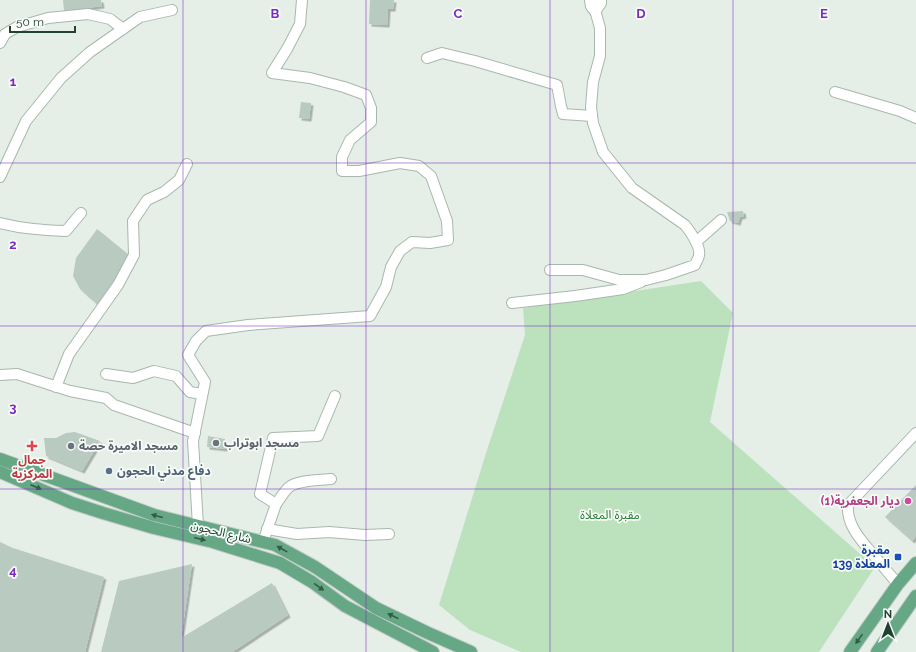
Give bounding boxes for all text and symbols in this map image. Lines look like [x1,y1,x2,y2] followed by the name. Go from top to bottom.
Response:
[271,6,280,21] text: B
[454,6,463,21] text: C
[636,6,646,21] text: D
[820,6,828,21] text: E
[10,8,75,34] scale bar
[16,15,44,29] text: 50 m
[10,74,17,89] text: 1
[9,237,17,252] text: 2
[9,400,17,415] text: 3
[224,436,299,450] place label: مسجد ابوتراب
[211,438,221,448] marker: مسجد ابوتراب
[79,439,178,453] place label: مسجد الاميرة حصة
[27,441,37,451] marker: جمال المركزية
[66,441,76,451] marker: مسجد الاميرة حصة
[12,453,52,481] place label: جمال المركزية
[117,464,211,481] place label: دفاع مدني الحجون
[104,466,114,476] marker: دفاع مدني الحجون
[30,485,42,491] one-way arrow
[821,494,900,508] place label: ديار الجعفرية(1)
[903,496,913,506] marker: ديار الجعفرية(1)
[580,508,640,522] park label: مقبرة المعلاة
[151,513,163,519] one-way arrow
[189,518,253,548] street label: شارع الحجون
[193,536,206,542] one-way arrow
[833,543,890,571] place label: مقبرة المعلاة 139
[276,546,288,553] one-way arrow
[893,552,903,562] marker: مقبرة المعلاة 139
[9,563,17,578] text: 4
[314,583,325,591] one-way arrow
[868,604,908,644] north arrow
[884,608,892,621] text: N
[388,613,399,619] one-way arrow
[855,634,863,644] one-way arrow

